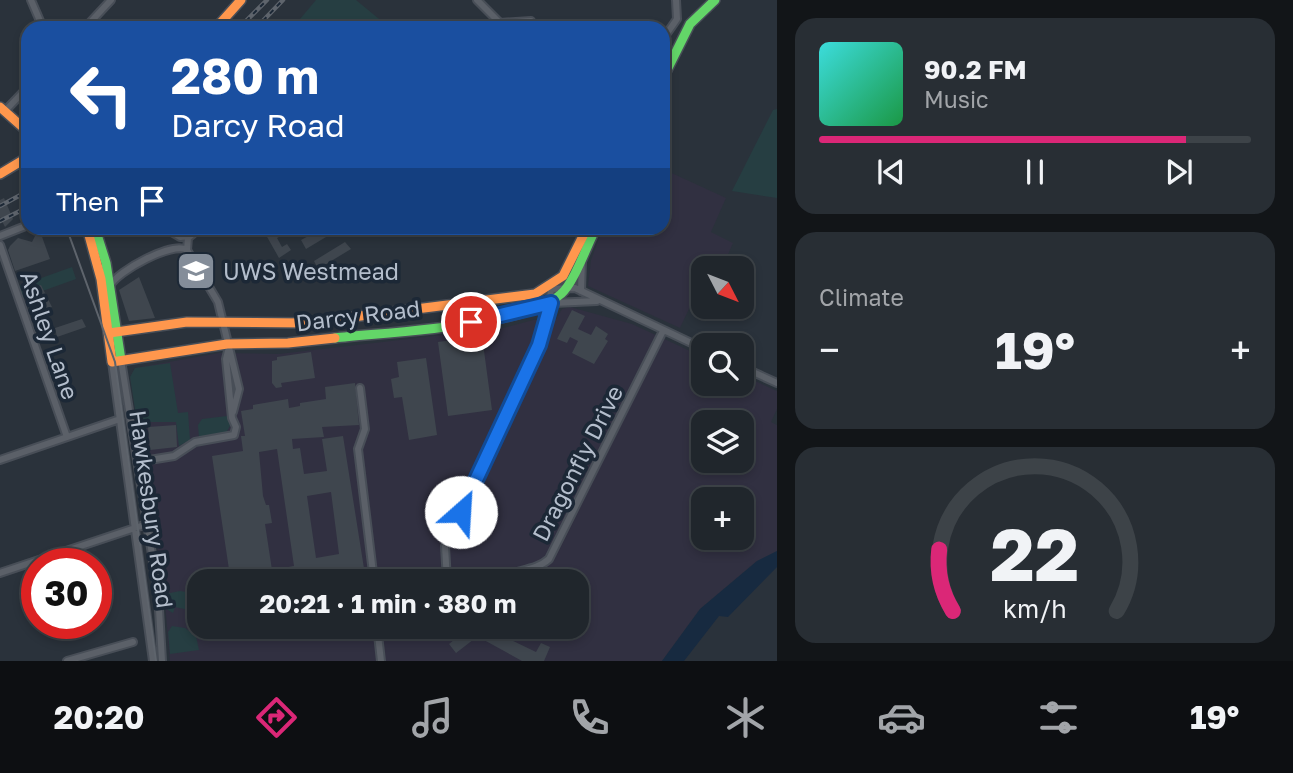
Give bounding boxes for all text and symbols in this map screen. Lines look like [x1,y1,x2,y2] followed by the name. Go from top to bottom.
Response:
[171,46,319,105] text: 280 m
[56,49,147,140] icon: left
[924,54,1027,85] text: 90.2 FM
[924,85,989,113] text: Music
[171,106,345,144] text: Darcy Road
[872,153,910,191] icon: previous
[1016,153,1054,191] icon: pause
[1160,153,1198,191] icon: next
[133,182,171,220] icon: arrive
[56,186,119,217] text: Then
[175,250,217,292] school or university icon: UWS Westmead
[691,256,754,318] north arrow
[691,256,754,550] map controls
[223,257,399,285] place label: UWS Westmead
[15,267,85,403] street label: Ashley Lane
[819,283,904,311] text: Climate
[441,292,501,352] pin
[294,293,422,337] street label: Darcy Road
[452,303,490,341] icon: arrive
[995,318,1075,380] text: 19°
[819,327,840,372] text: −
[1230,327,1251,372] text: +
[691,333,754,396] button: search
[526,381,628,545] street label: Dragonfly Drive
[124,408,180,610] street label: Hawkesbury Road
[691,410,754,473] button: layers
[424,475,498,549] position arrow
[691,487,754,550] button: +
[991,510,1079,597] text: 22
[21,548,112,639] speed limit sign: 30
[259,588,517,619] text: 20:21 · 1 min · 380 m
[1003,593,1067,624] text: km/h
[252,693,301,742] icon: directions
[408,693,457,742] icon: music
[565,693,614,742] icon: phone
[721,693,770,742] icon: climate
[877,693,926,742] icon: car
[1034,693,1083,742] icon: filters
[54,698,145,736] text: 20:20
[1190,698,1239,736] text: 19°

